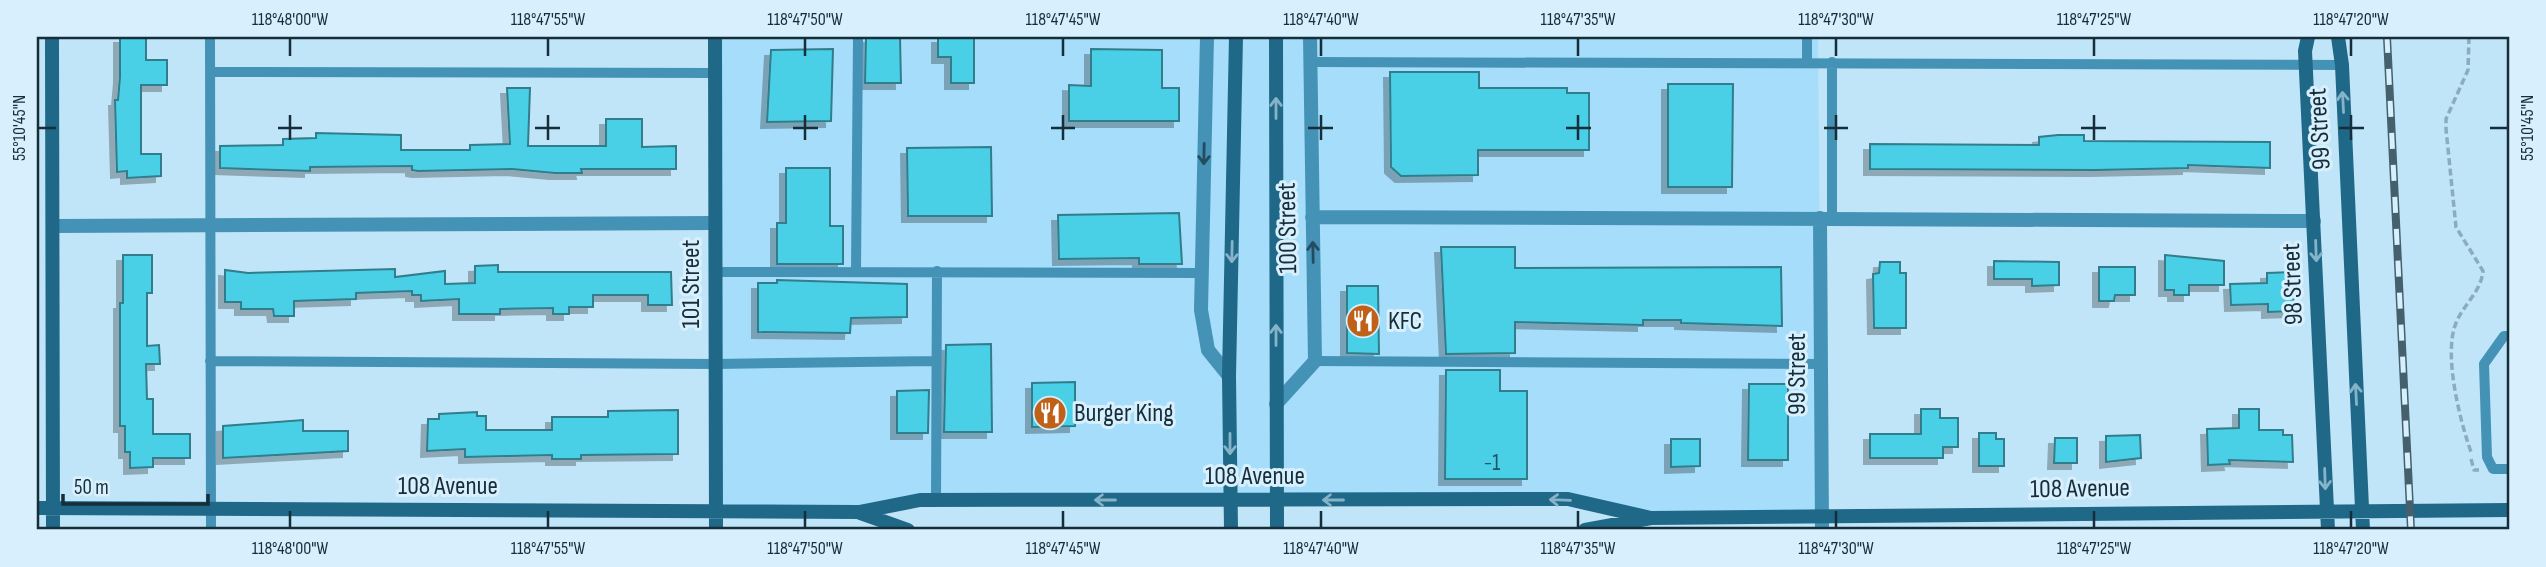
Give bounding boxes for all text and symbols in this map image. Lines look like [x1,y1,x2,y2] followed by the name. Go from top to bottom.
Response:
[252,9,328,30] text: 118°48'00"W
[511,9,586,30] text: 118°47'55"W
[767,9,843,30] text: 118°47'50"W
[1026,9,1101,30] text: 118°47'45"W
[1283,9,1359,30] text: 118°47'40"W
[1541,9,1616,30] text: 118°47'35"W
[1798,9,1874,30] text: 118°47'30"W
[2057,9,2132,30] text: 118°47'25"W
[2313,9,2389,30] text: 118°47'20"W
[2302,87,2338,171] street label: 99 Street
[2337,91,2350,114] one-way arrow
[9,95,30,161] text: 55°10'45"N
[2517,95,2538,161] text: 55°10'45"N
[1269,97,1283,120] one-way arrow
[1198,142,1211,165] one-way arrow
[1272,182,1304,274] street label: 100 Street
[676,240,707,328] street label: 101 Street
[1225,240,1239,263] one-way arrow
[2309,240,2322,263] one-way arrow
[1306,241,1320,264] one-way arrow
[2276,242,2310,325] street label: 98 Street
[1344,302,1382,340] restaurant icon: KFC
[1388,306,1422,337] place label: KFC
[1269,324,1283,347] one-way arrow
[1782,333,1813,415] street label: 99 Street
[2350,383,2363,406] one-way arrow
[1031,394,1069,432] restaurant icon: Burger King
[1074,398,1174,429] place label: Burger King
[1223,432,1237,455] one-way arrow
[1484,449,1500,477] house number: -1
[1205,461,1305,492] street label: 108 Avenue
[63,462,208,506] scale bar
[2319,467,2332,490] one-way arrow
[398,471,498,502] street label: 108 Avenue
[2030,473,2130,505] street label: 108 Avenue
[74,475,109,500] text: 50 m
[1094,493,1117,507] one-way arrow
[1321,493,1344,507] one-way arrow
[1549,493,1572,507] one-way arrow
[252,538,328,559] text: 118°48'00"W
[511,538,586,559] text: 118°47'55"W
[767,538,843,559] text: 118°47'50"W
[1026,538,1101,559] text: 118°47'45"W
[1283,538,1359,559] text: 118°47'40"W
[1541,538,1616,559] text: 118°47'35"W
[1798,538,1874,559] text: 118°47'30"W
[2057,538,2132,559] text: 118°47'25"W
[2313,538,2389,559] text: 118°47'20"W

